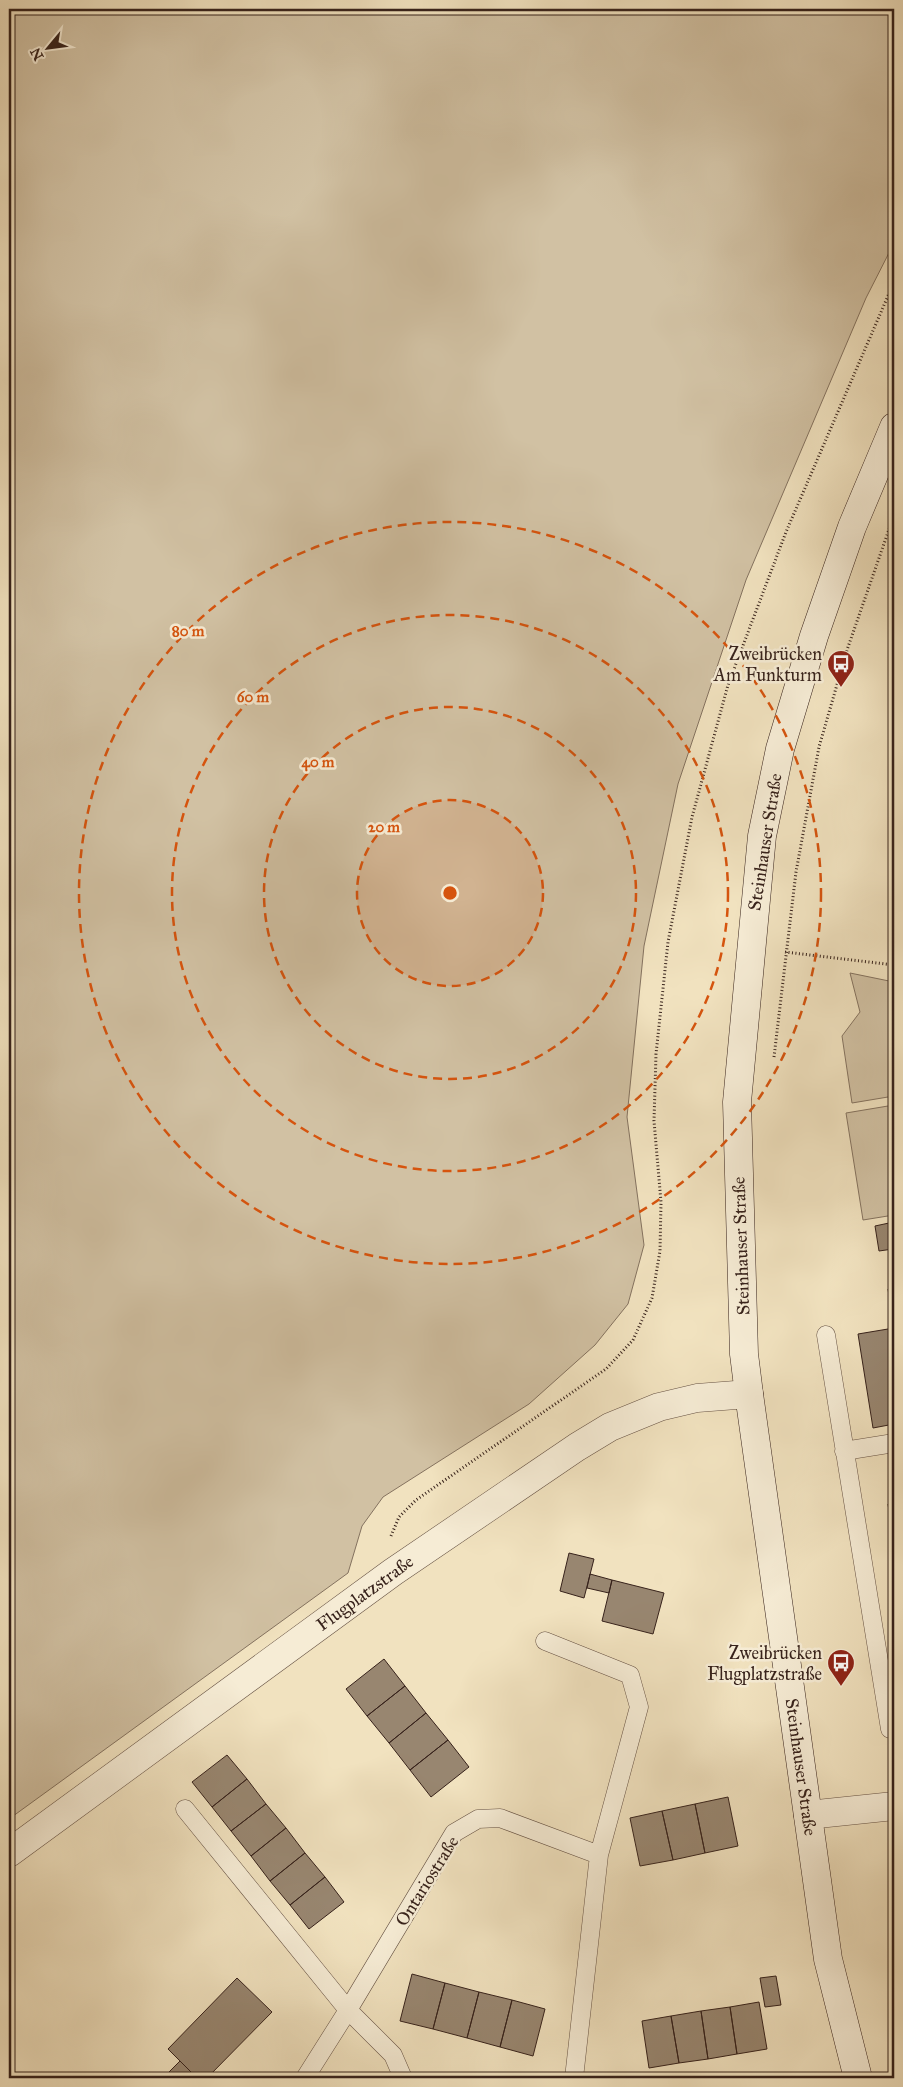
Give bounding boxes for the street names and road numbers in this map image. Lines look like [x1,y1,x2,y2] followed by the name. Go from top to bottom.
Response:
[743,772,787,912] street label: Steinhauser Straße
[728,1176,754,1316] street label: Steinhauser Straße
[312,1550,418,1636] street label: Flugplatzstraße
[780,1697,822,1837] street label: Steinhauser Straße
[391,1832,463,1930] street label: Ontariostraße

